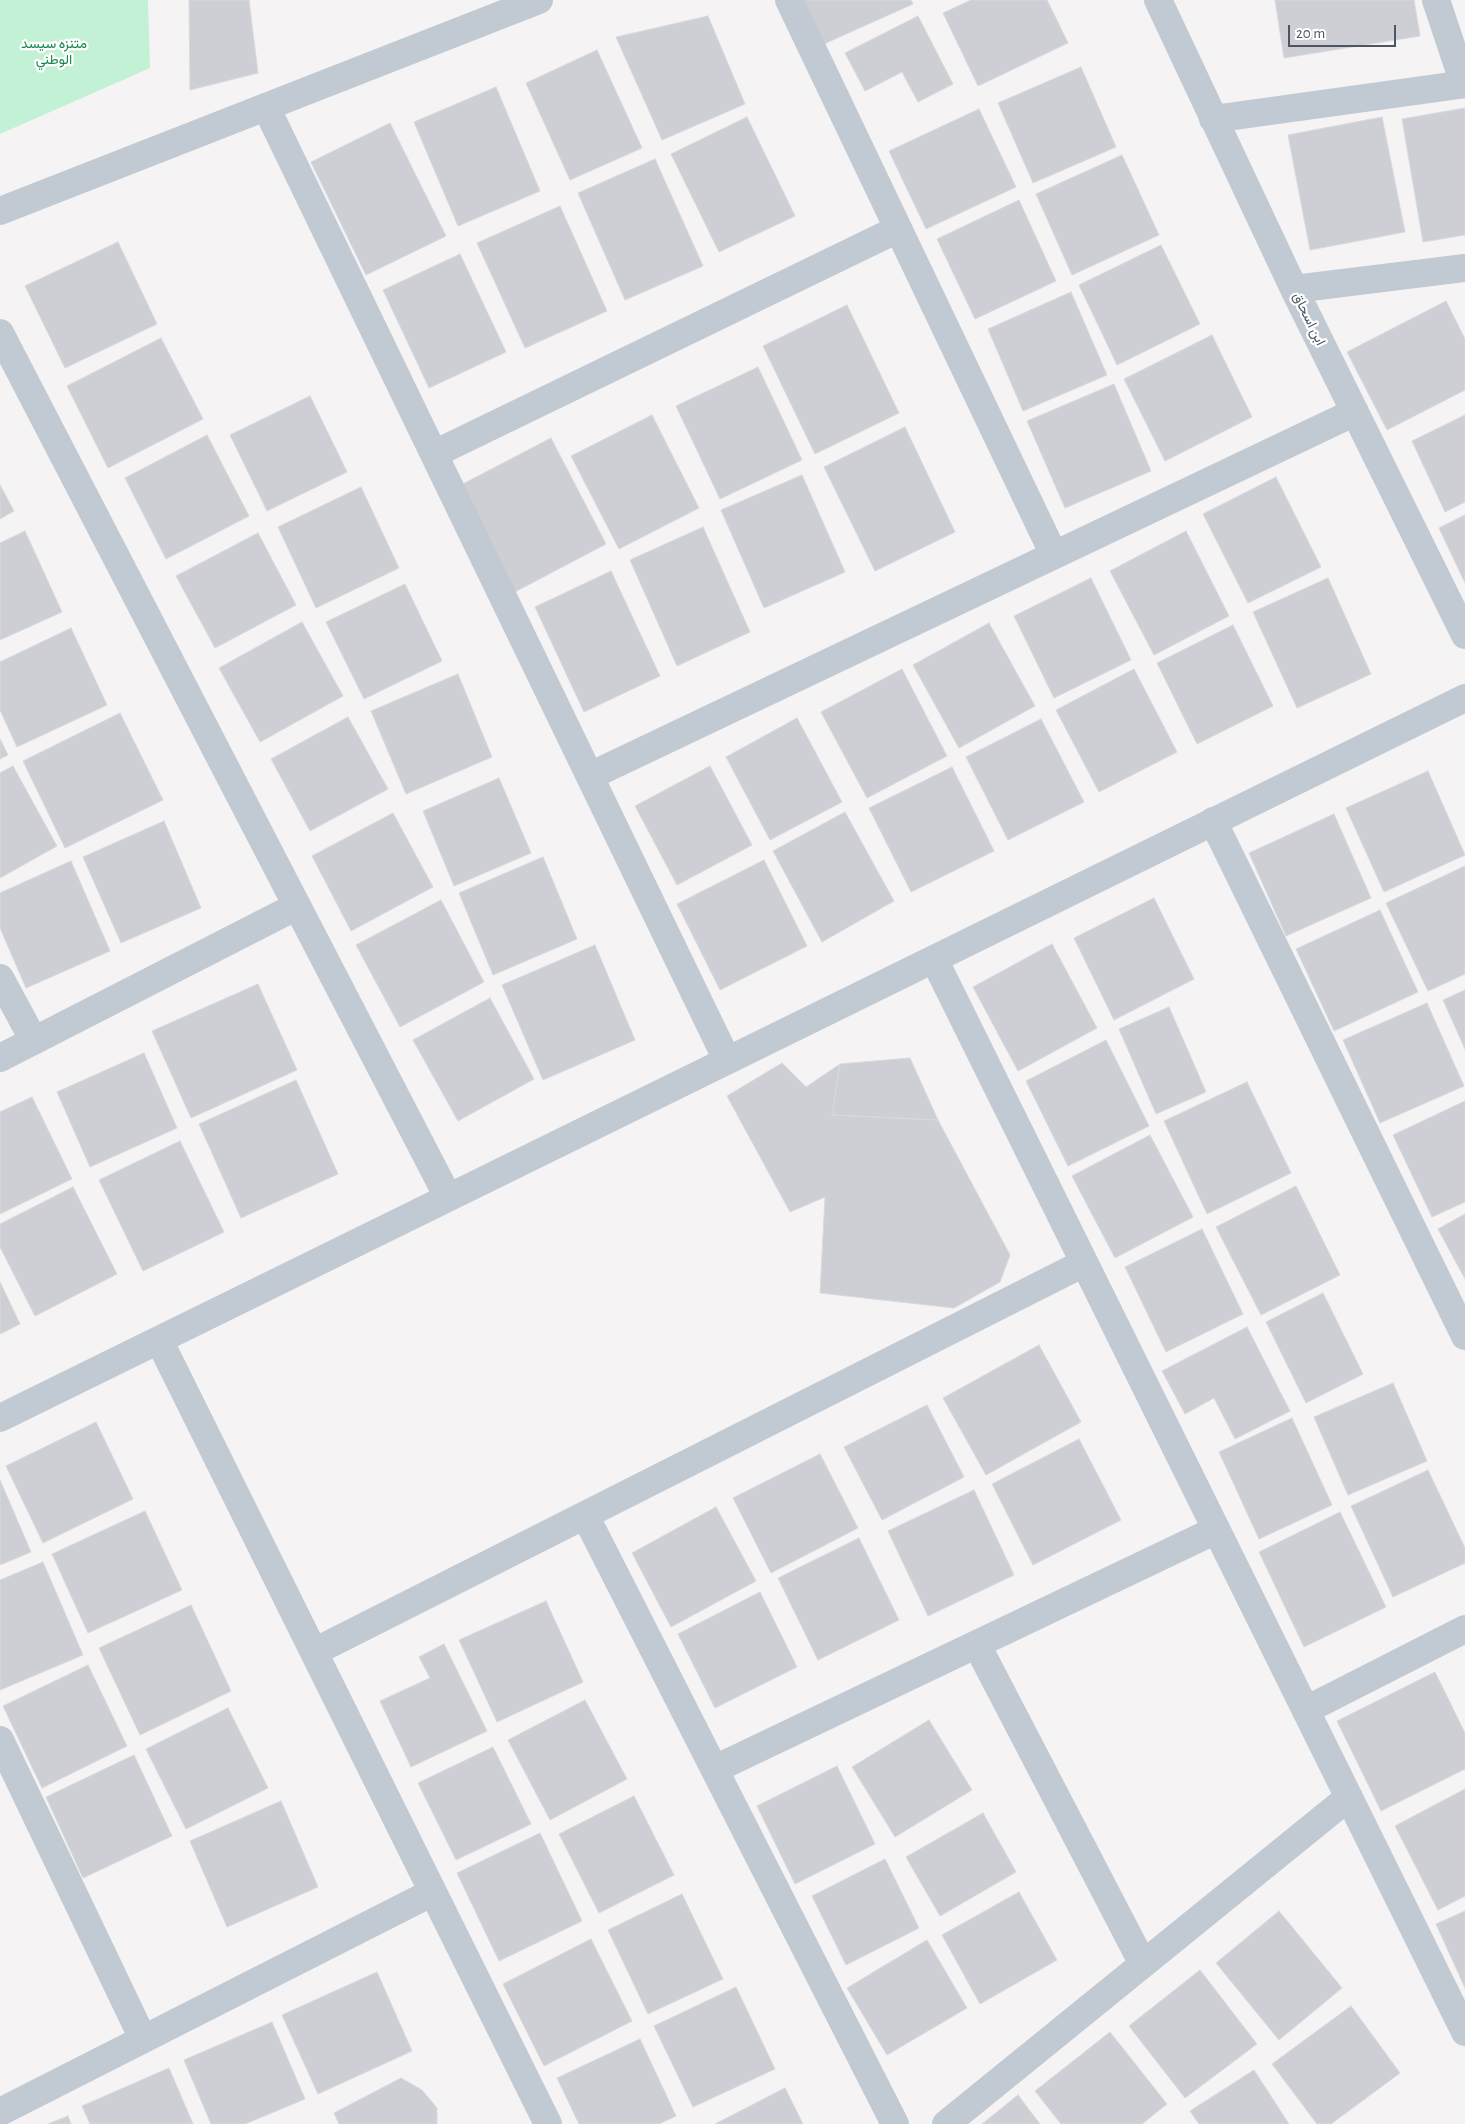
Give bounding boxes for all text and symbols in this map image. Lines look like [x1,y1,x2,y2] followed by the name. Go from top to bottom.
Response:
[1290,15,1398,47] scale bar
[1296,26,1325,41] text: 20 m
[21,36,87,68] park label: متنزه سيسد الوطني
[1289,290,1329,348] street label: ابن اسحاق

